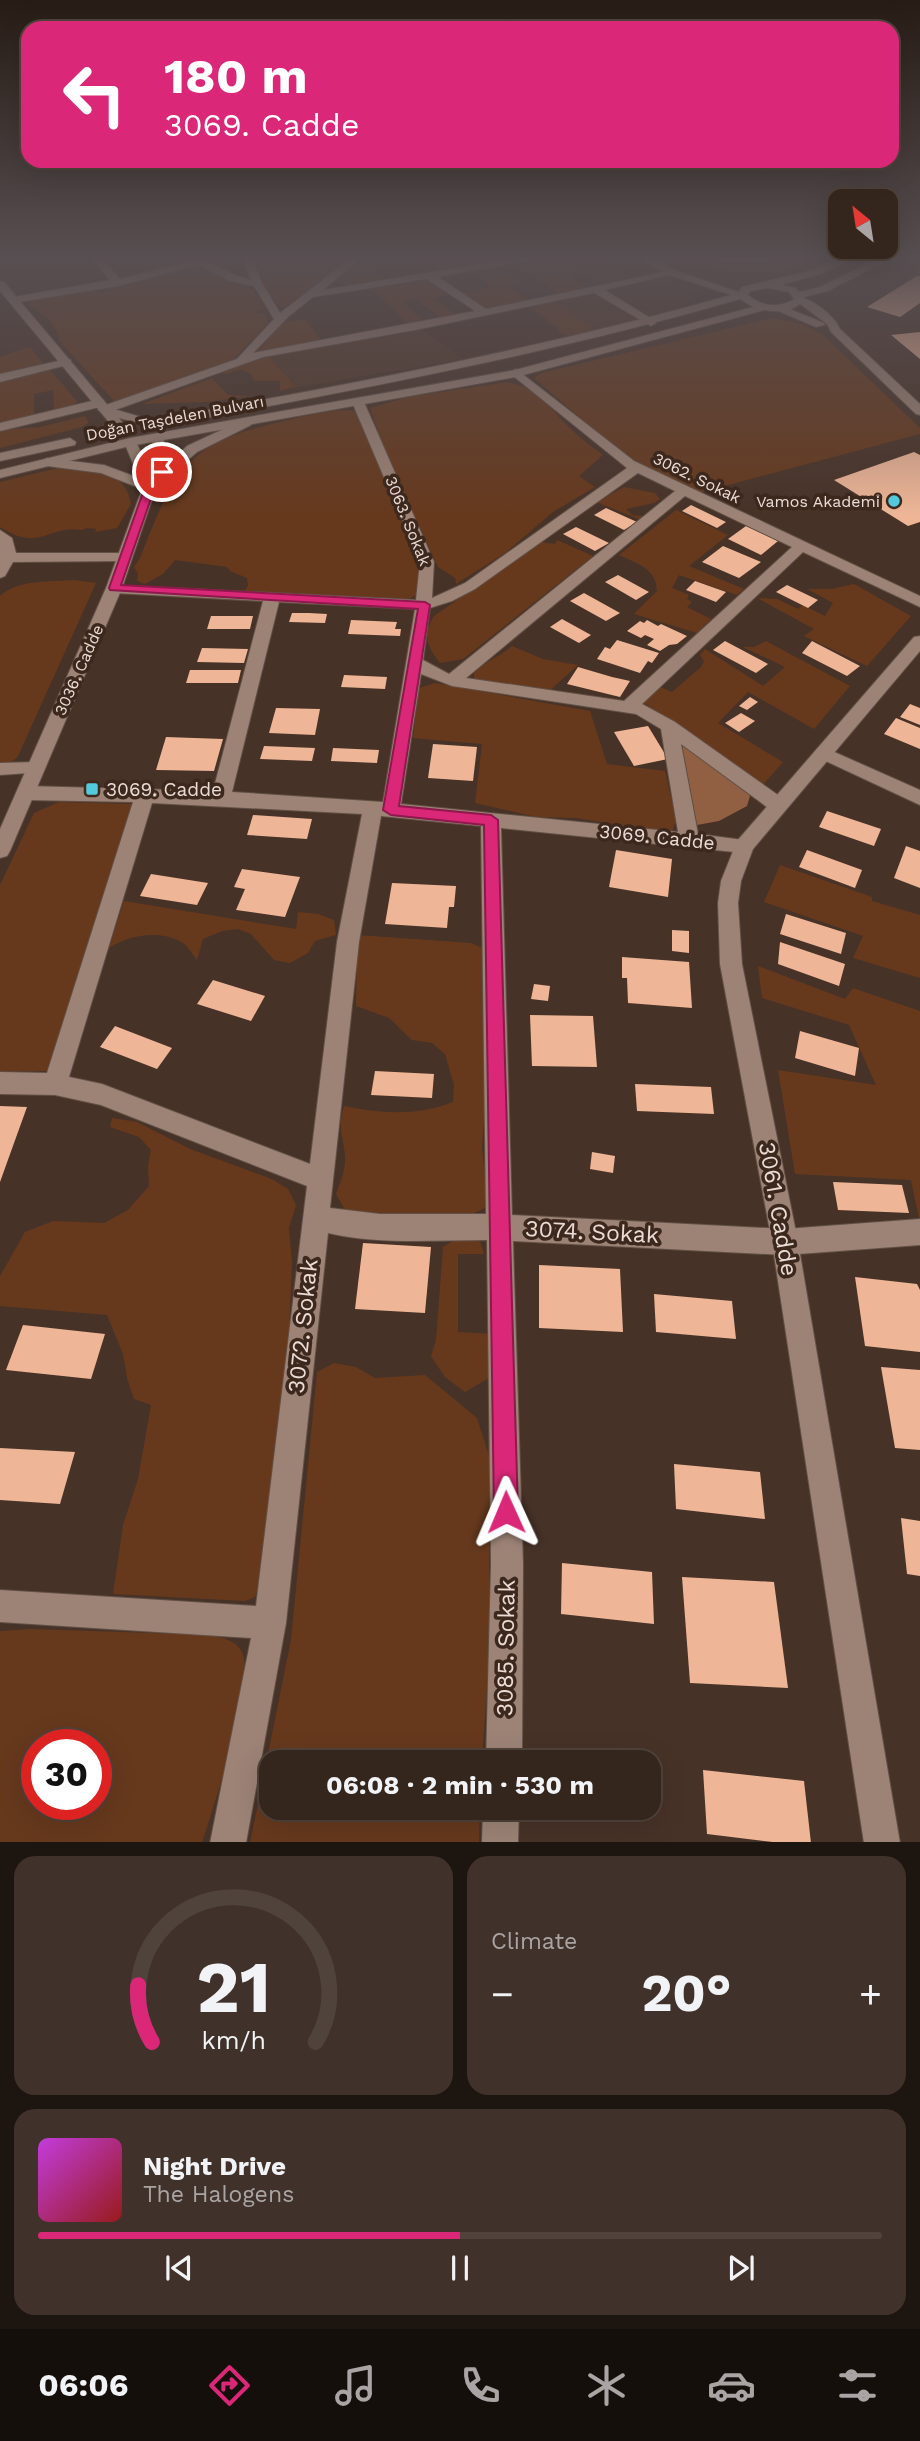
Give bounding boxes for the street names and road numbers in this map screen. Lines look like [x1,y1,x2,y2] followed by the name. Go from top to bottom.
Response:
[84,391,266,445] street label: Doğan Taşdelen Bulvarı
[650,449,744,507] street label: 3062. Sokak
[381,473,435,569] street label: 3063. Sokak
[51,622,107,718] street label: 3036. Cadde
[598,819,716,855] street label: 3069. Cadde
[753,1140,803,1278] street label: 3061. Cadde
[524,1215,660,1249] street label: 3074. Sokak
[283,1257,323,1395] street label: 3072. Sokak
[491,1579,521,1717] street label: 3085. Sokak

